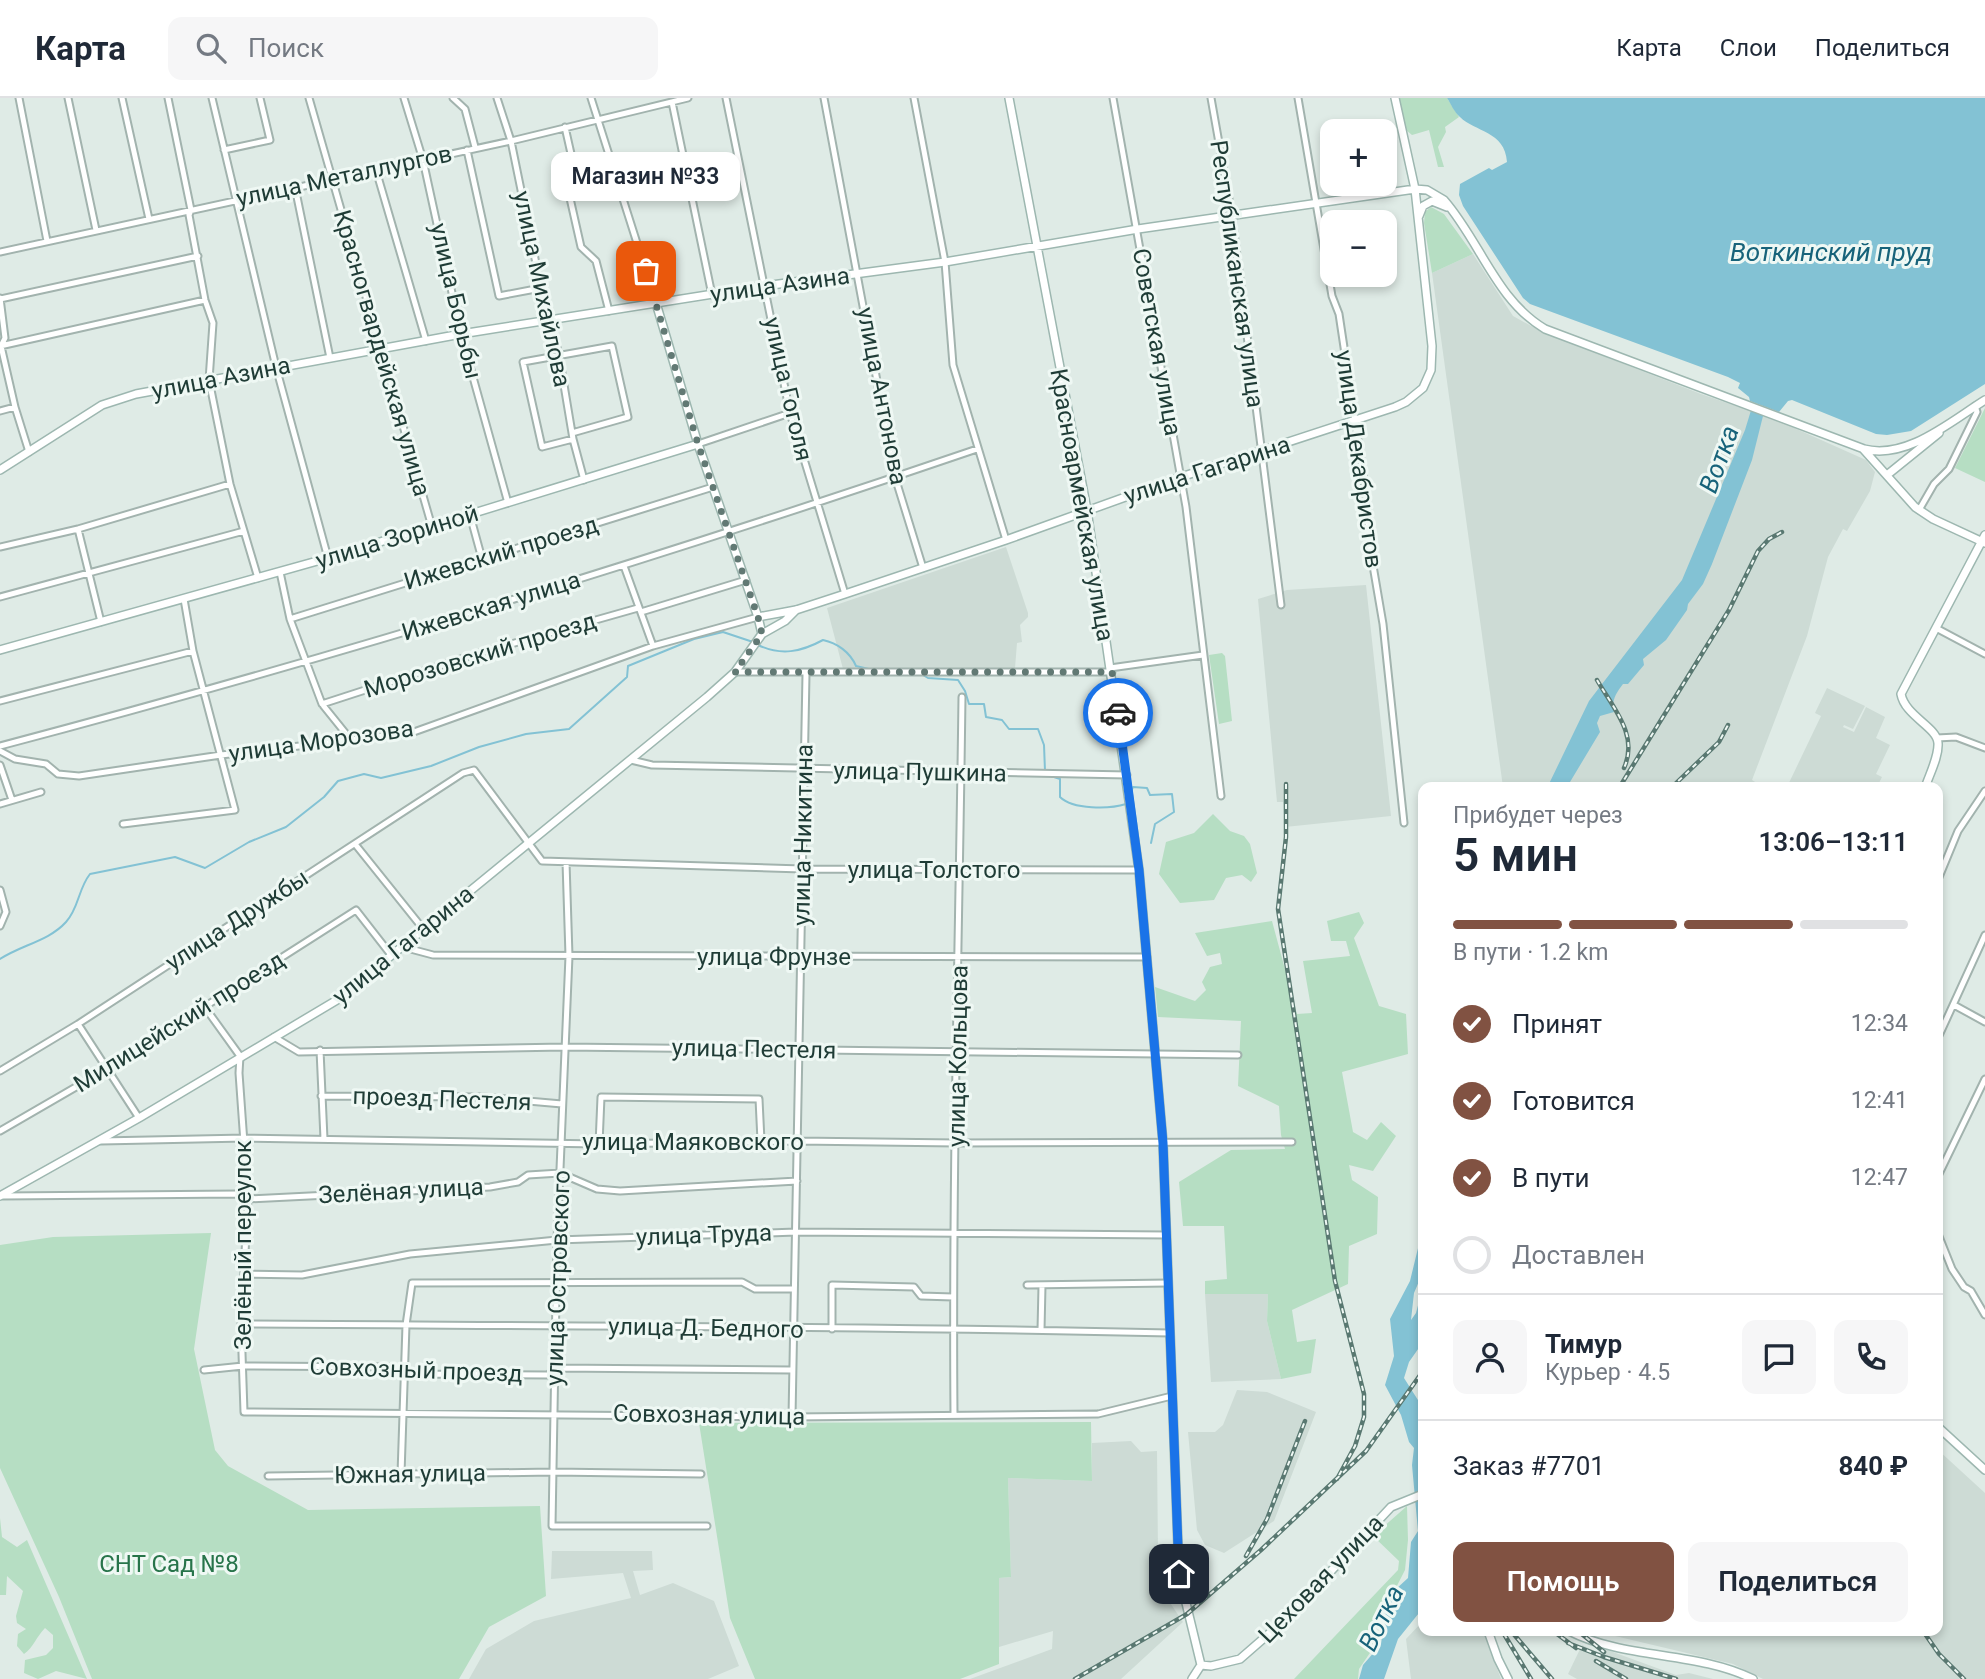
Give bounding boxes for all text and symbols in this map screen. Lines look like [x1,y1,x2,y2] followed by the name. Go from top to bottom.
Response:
[168,17,658,80] search box
[35,29,126,68] text: Карта
[192,29,230,67] icon: search
[248,33,324,63] text: Поиск
[1616,34,1682,62] text: Карта
[1720,34,1777,62] text: Слои
[1815,34,1950,62] text: Поделиться
[1320,119,1397,287] map controls
[1320,119,1397,196] button: +
[1204,138,1270,410] street label: Республиканская улица
[234,139,454,213] street label: улица Металлургов
[552,152,740,201] callout: Магазин №33
[572,163,719,190] text: Магазин №33
[508,188,576,390] street label: улица Михайлова
[328,207,436,499] street label: Красногвардейская улица
[1320,210,1397,287] button: −
[424,220,488,382] street label: улица Борьбы
[1730,237,1932,267] water label: Воткинский пруд
[616,241,676,301] pin
[1127,246,1187,438] street label: Советская улица
[627,252,665,290] icon: bag
[709,261,851,309] street label: улица Азина
[851,305,913,487] street label: улица Антонова
[758,314,818,464] street label: улица Гоголя
[1330,348,1388,570] street label: улица Декабристов
[149,351,293,405] street label: улица Азина
[1044,367,1120,643] street label: Красноармейская улица
[1693,421,1745,497] water label: Вотка
[1120,430,1294,510] street label: улица Гагарина
[312,499,482,575] street label: улица Зориной
[401,510,601,596] street label: Ижевский проезд
[398,566,584,646] street label: Ижевская улица
[361,606,599,704] street label: Морозовский проезд
[1083,678,1153,748] courier
[1099,694,1137,732] icon: car
[227,714,415,768] street label: улица Морозова
[787,744,819,926] street label: улица Никитина
[833,756,1007,788] street label: улица Пушкина
[1453,802,1623,829] text: Прибудет через
[1758,827,1908,857] text: 13:06–13:11
[1453,828,1578,882] text: 5 мин
[848,856,1020,884] street label: улица Толстого
[160,863,314,977] street label: улица Дружбы
[327,880,479,1010] street label: улица Гагарина
[1453,939,1608,966] text: В пути · 1.2 km
[697,943,851,971] street label: улица Фрунзе
[69,946,289,1098] street label: Милицейский проезд
[942,965,974,1147] street label: улица Кольцова
[1453,1005,1491,1043] icon: check
[1512,1009,1602,1039] text: Принят
[1851,1010,1908,1037] text: 12:34
[671,1034,837,1064] street label: улица Пестеля
[352,1082,532,1116] street label: проезд Пестеля
[1453,1082,1491,1120] icon: check
[1512,1086,1635,1116] text: Готовится
[1851,1087,1908,1114] text: 12:41
[582,1128,804,1156] street label: улица Маяковского
[229,1140,257,1350] street label: Зелёный переулок
[1453,1159,1491,1197] icon: check
[1512,1163,1589,1193] text: В пути
[1851,1164,1908,1191] text: 12:47
[540,1170,576,1386] street label: улица Островского
[318,1173,484,1209] street label: Зелёная улица
[636,1219,772,1251] street label: улица Труда
[1512,1240,1645,1270] text: Доставлен
[608,1312,804,1344] street label: улица Д. Бедного
[1453,1320,1527,1394] button: person
[1742,1320,1816,1394] button: chat
[1834,1320,1908,1394] button: phone
[1545,1329,1622,1359] text: Тимур
[309,1352,523,1388] street label: Совхозный проезд
[1545,1359,1670,1386] text: Курьер · 4.5
[613,1399,805,1431] street label: Совхозная улица
[1453,1451,1605,1481] text: Заказ #7701
[1838,1451,1908,1481] text: 840 ₽
[334,1459,486,1489] street label: Южная улица
[1253,1509,1389,1649] street label: Цеховая улица
[1453,1542,1674,1622] button: Помощь
[1688,1542,1908,1622] button: Поделиться
[1149,1544,1209,1604] pin
[99,1550,239,1578] park label: СНТ Сад №8
[1160,1555,1198,1593] icon: home
[1352,1580,1410,1656] water label: Вотка

